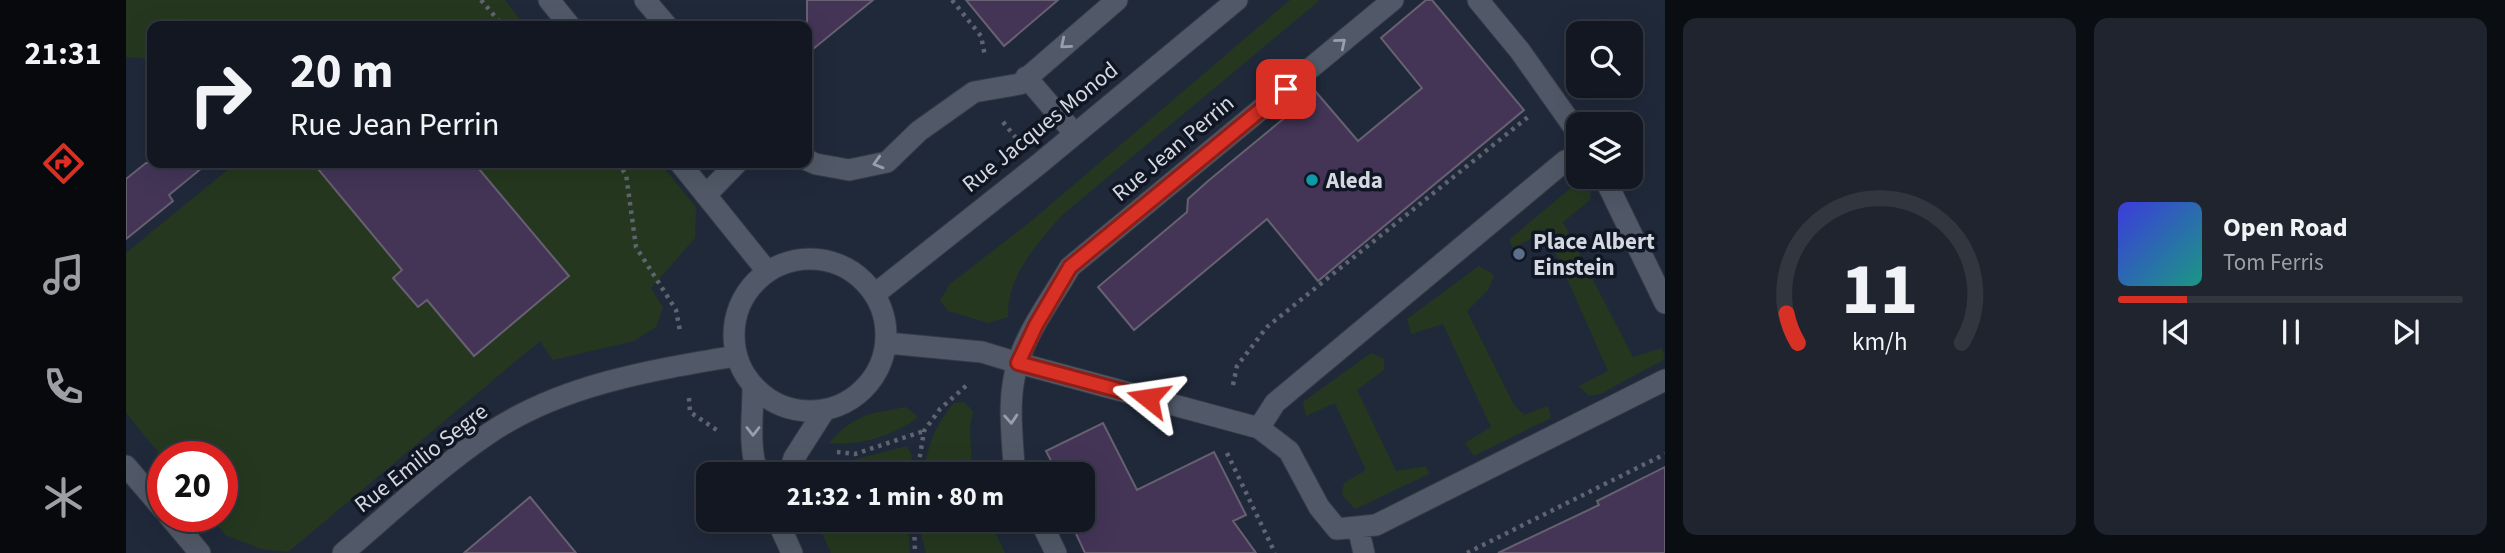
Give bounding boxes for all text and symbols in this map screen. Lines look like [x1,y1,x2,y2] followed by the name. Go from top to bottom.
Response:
[1566,21,1643,189] map controls
[1566,21,1643,98] button: search
[24,31,102,77] text: 21:31
[1061,36,1074,48] one-way arrow
[290,37,394,107] text: 20 m
[1333,39,1345,52] one-way arrow
[175,49,266,140] icon: right
[955,54,1125,200] street label: Rue Jacques Monod
[1256,59,1316,119] pin
[1267,70,1305,108] icon: arrive
[1105,87,1241,209] street label: Rue Jean Perrin
[290,102,500,148] text: Rue Jean Perrin
[1566,112,1643,189] button: layers
[39,139,88,188] icon: directions
[872,154,884,169] one-way arrow
[1325,164,1383,197] place label: Aleda
[1304,172,1320,188] marker: Aleda
[2223,209,2348,246] text: Open Road
[1533,225,1655,284] place label: Place Albert Einstein
[1841,238,1918,342] text: 11
[1511,246,1527,262] marker: Place Albert Einstein
[2223,246,2324,279] text: Tom Ferris
[39,250,88,299] icon: music
[2157,313,2195,351] icon: previous
[2272,313,2310,351] icon: pause
[2387,313,2425,351] icon: next
[1852,323,1907,359] text: km/h
[1111,361,1185,435] position arrow
[39,362,88,411] icon: phone
[347,395,495,521] street label: Rue Emilio Segre
[1004,413,1019,424] one-way arrow
[745,426,761,437] one-way arrow
[147,441,238,532] speed limit sign: 20
[39,473,88,522] icon: climate
[787,478,1004,515] text: 21:32 · 1 min · 80 m

